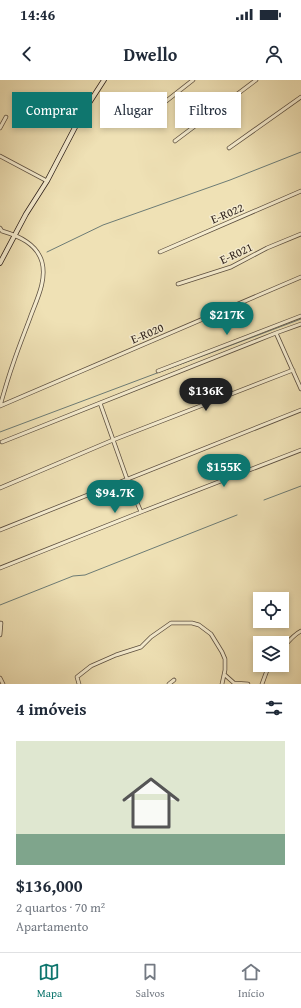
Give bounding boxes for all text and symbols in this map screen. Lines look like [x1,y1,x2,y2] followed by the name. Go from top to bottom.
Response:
[20,4,55,25] text: 14:46
[124,41,177,68] text: Dwello
[16,43,38,65] icon: back
[263,43,285,65] icon: person
[12,92,92,128] chip: Comprar
[100,92,167,128] chip: Alugar
[175,92,241,128] chip: Filtros
[208,198,246,228] street label: E-R022
[217,238,255,268] street label: E-R021
[199,302,255,336] pin: $217K
[209,305,245,324] text: $217K
[128,318,166,348] street label: E-R020
[178,378,234,412] pin: $136K
[188,381,224,400] text: $136K
[196,454,252,488] pin: $155K
[206,457,242,476] text: $155K
[82,480,148,514] pin: $94.7K
[96,483,134,502] text: $94.7K
[253,592,289,672] map controls
[253,592,289,628] button: locate
[253,636,289,672] button: layers
[16,696,87,721] text: 4 imóveis
[263,697,285,719] icon: filters
[115,767,187,839] icon: home
[16,873,82,898] text: $136,000
[16,898,105,917] text: 2 quartos · 70 m²
[16,917,88,936] text: Apartamento
[37,961,62,1001] tab: Mapa
[136,961,165,1001] tab: Salvos
[238,961,264,1001] tab: Início

